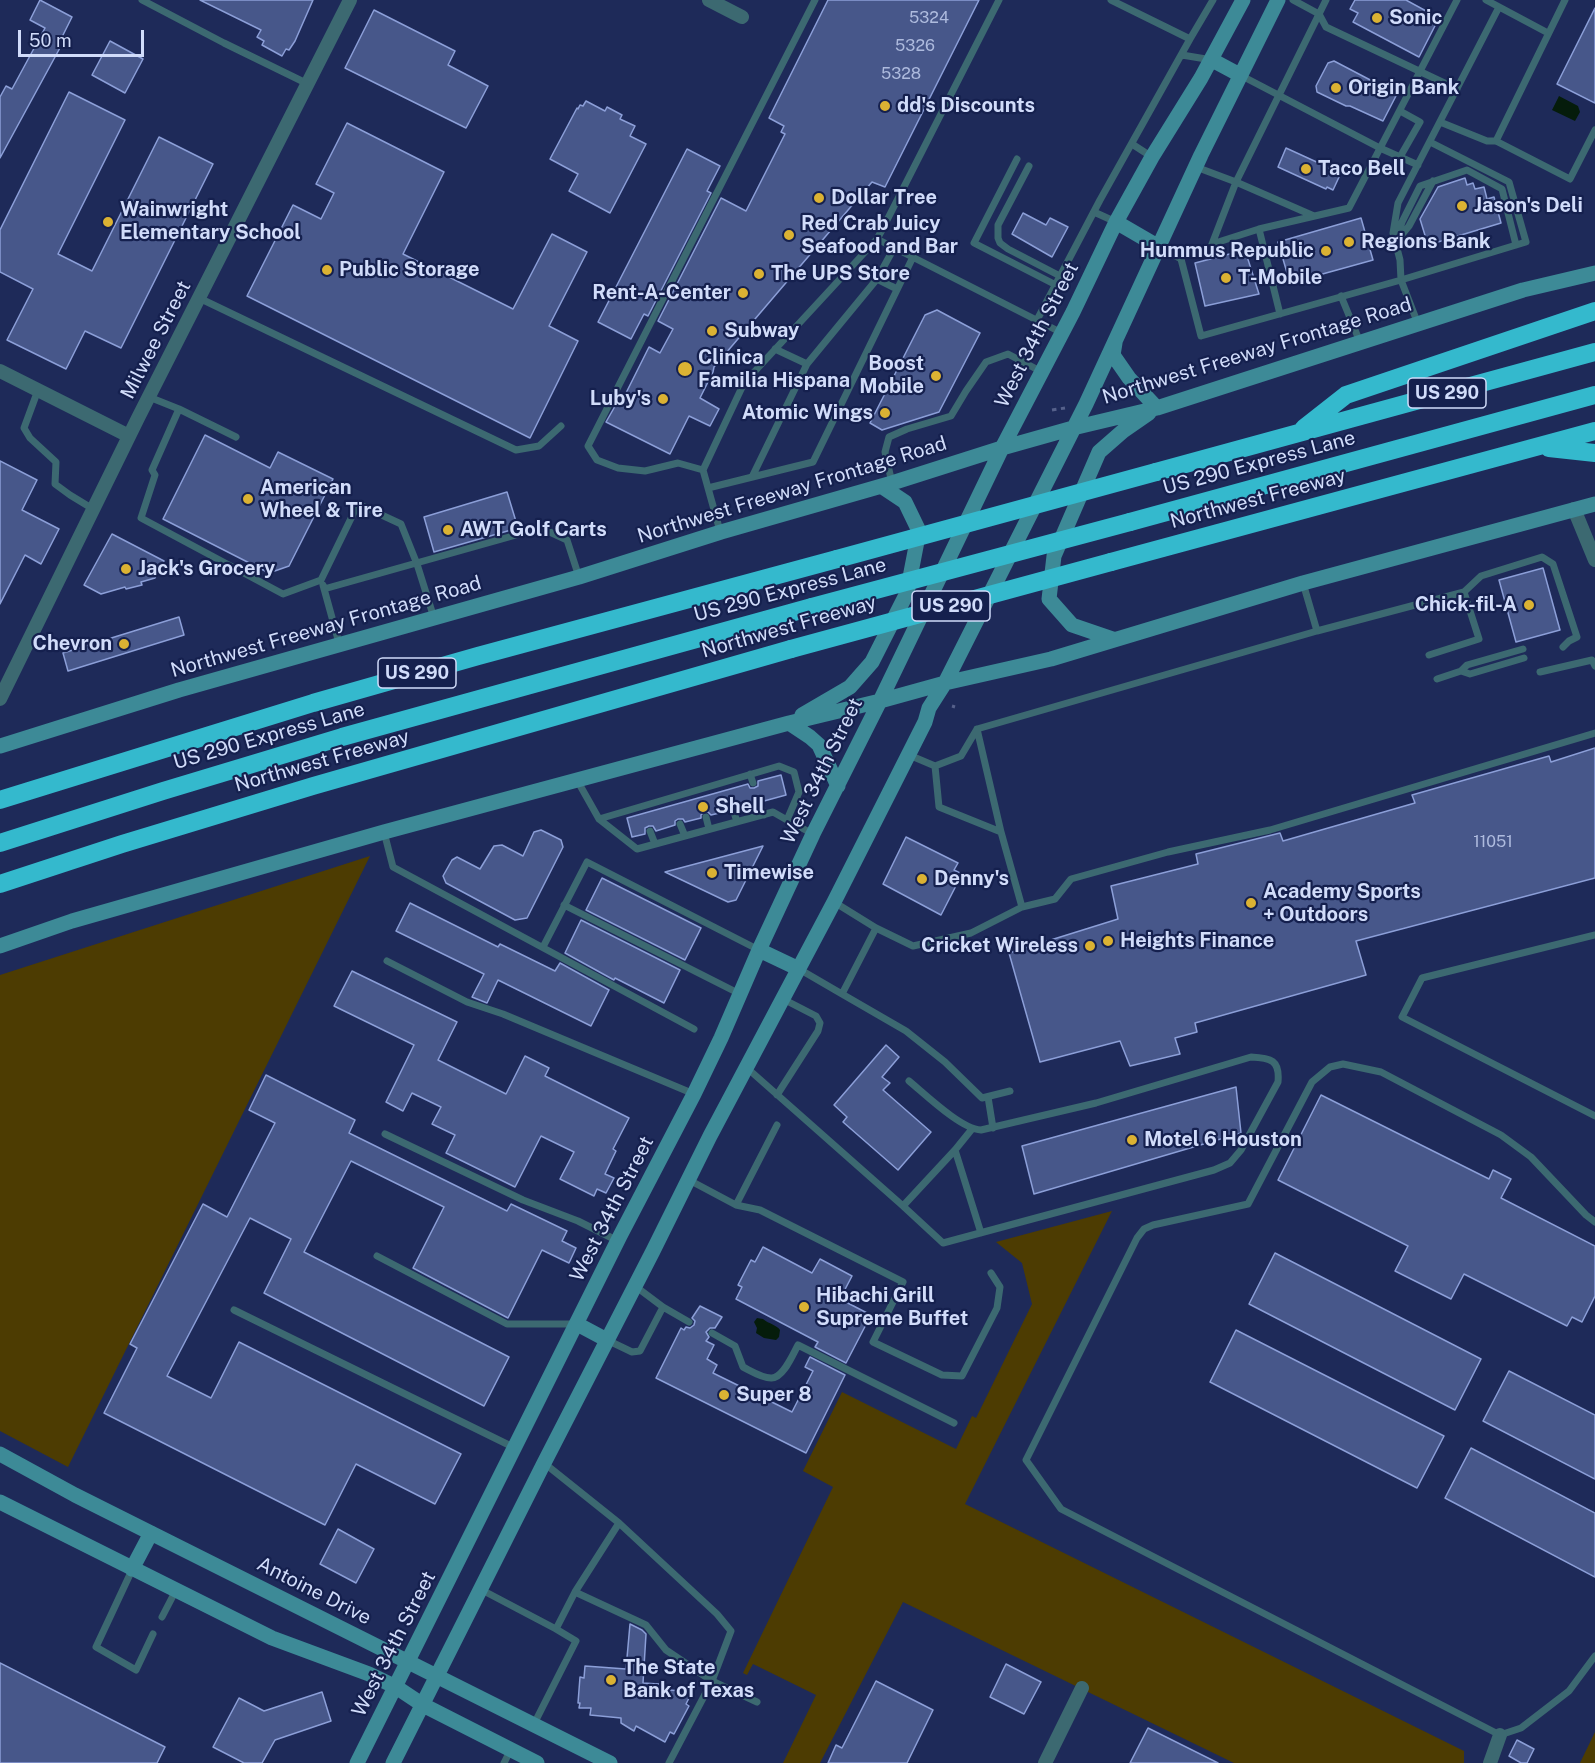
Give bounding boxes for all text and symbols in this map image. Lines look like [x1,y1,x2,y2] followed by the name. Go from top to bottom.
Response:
[1389,6,1442,30] place label: Sonic
[909,8,949,28] house number: 5324
[1370,11,1384,25] marker: Sonic
[21,18,147,56] scale bar
[29,30,72,51] text: 50 m
[895,36,935,56] house number: 5326
[881,64,921,84] house number: 5328
[1348,76,1459,100] place label: Origin Bank
[1329,81,1343,95] marker: Origin Bank
[897,94,1035,118] place label: dd's Discounts
[878,99,892,113] marker: dd's Discounts
[1318,157,1406,181] place label: Taco Bell
[1299,162,1313,176] marker: Taco Bell
[831,186,937,210] place label: Dollar Tree
[812,191,826,205] marker: Dollar Tree
[1474,194,1583,218] place label: Jason's Deli
[120,198,301,245] place label: Wainwright Elementary School
[1455,199,1469,213] marker: Jason's Deli
[801,212,958,259] place label: Red Crab Juicy Seafood and Bar
[101,215,115,229] marker: Wainwright Elementary School
[782,228,796,242] marker: Red Crab Juicy Seafood and Bar
[1361,230,1491,254] place label: Regions Bank
[1342,235,1356,249] marker: Regions Bank
[1140,239,1314,263] place label: Hummus Republic
[1319,244,1333,258] marker: Hummus Republic
[339,258,480,282] place label: Public Storage
[990,258,1084,412] street label: West 34th Street
[771,262,910,286] place label: The UPS Store
[320,263,334,277] marker: Public Storage
[1238,266,1322,290] place label: T-Mobile
[752,267,766,281] marker: The UPS Store
[1219,271,1233,285] marker: T-Mobile
[116,277,196,403] street label: Milwee Street
[592,281,731,305] place label: Rent-A-Center
[736,286,750,300] marker: Rent-A-Center
[1099,292,1415,410] street label: Northwest Freeway Frontage Road
[724,319,799,343] place label: Subway
[705,324,719,338] marker: Subway
[698,346,850,393] place label: Clinica Familia Hispana
[859,352,924,399] place label: Boost Mobile
[676,360,694,378] marker: Clinica Familia Hispana
[929,369,943,383] marker: Boost Mobile
[1408,378,1486,408] road number: US 290
[590,387,651,411] place label: Luby's
[656,392,670,406] marker: Luby's
[742,401,873,425] place label: Atomic Wings
[878,406,892,420] marker: Atomic Wings
[1160,426,1358,500] street label: US 290 Express Lane
[634,431,950,549] street label: Northwest Freeway Frontage Road
[1168,464,1348,534] street label: Northwest Freeway
[260,476,383,523] place label: American Wheel & Tire
[241,492,255,506] marker: American Wheel & Tire
[460,518,607,542] place label: AWT Golf Carts
[441,523,455,537] marker: AWT Golf Carts
[691,553,889,627] street label: US 290 Express Lane
[138,557,275,581] place label: Jack's Grocery
[119,562,133,576] marker: Jack's Grocery
[168,571,484,683] street label: Northwest Freeway Frontage Road
[699,591,879,663] street label: Northwest Freeway
[912,591,990,621] road number: US 290
[1415,593,1517,617] place label: Chick-fil-A
[1522,598,1536,612] marker: Chick-fil-A
[33,632,112,656] place label: Chevron
[117,637,131,651] marker: Chevron
[378,658,456,688] road number: US 290
[776,694,868,848] street label: West 34th Street
[170,697,368,775] street label: US 290 Express Lane
[232,725,412,797] street label: Northwest Freeway
[715,795,765,819] place label: Shell
[696,800,710,814] marker: Shell
[1473,832,1513,852] house number: 11051
[724,861,814,885] place label: Timewise
[705,866,719,880] marker: Timewise
[934,867,1009,891] place label: Denny's
[915,872,929,886] marker: Denny's
[1263,880,1421,927] place label: Academy Sports + Outdoors
[1244,896,1258,910] marker: Academy Sports + Outdoors
[1120,929,1274,953] place label: Heights Finance
[921,934,1078,958] place label: Cricket Wireless
[1101,934,1115,948] marker: Heights Finance
[1083,939,1097,953] marker: Cricket Wireless
[1144,1128,1302,1152] place label: Motel 6 Houston
[565,1132,659,1286] street label: West 34th Street
[1125,1133,1139,1147] marker: Motel 6 Houston
[816,1284,968,1331] place label: Hibachi Grill Supreme Buffet
[797,1300,811,1314] marker: Hibachi Grill Supreme Buffet
[736,1383,812,1407] place label: Super 8
[717,1388,731,1402] marker: Super 8
[253,1552,375,1630] street label: Antoine Drive
[347,1567,441,1721] street label: West 34th Street
[623,1656,754,1703] place label: The State Bank of Texas
[604,1673,618,1687] marker: The State Bank of Texas

